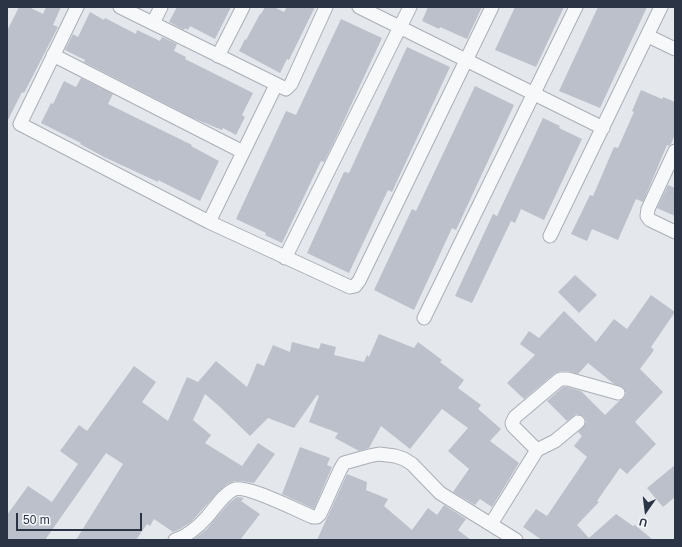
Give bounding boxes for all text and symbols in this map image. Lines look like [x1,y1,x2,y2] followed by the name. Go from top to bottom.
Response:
[626,491,666,531] north arrow
[18,505,144,531] scale bar
[23,513,50,527] text: 50 m
[638,516,648,529] text: U

